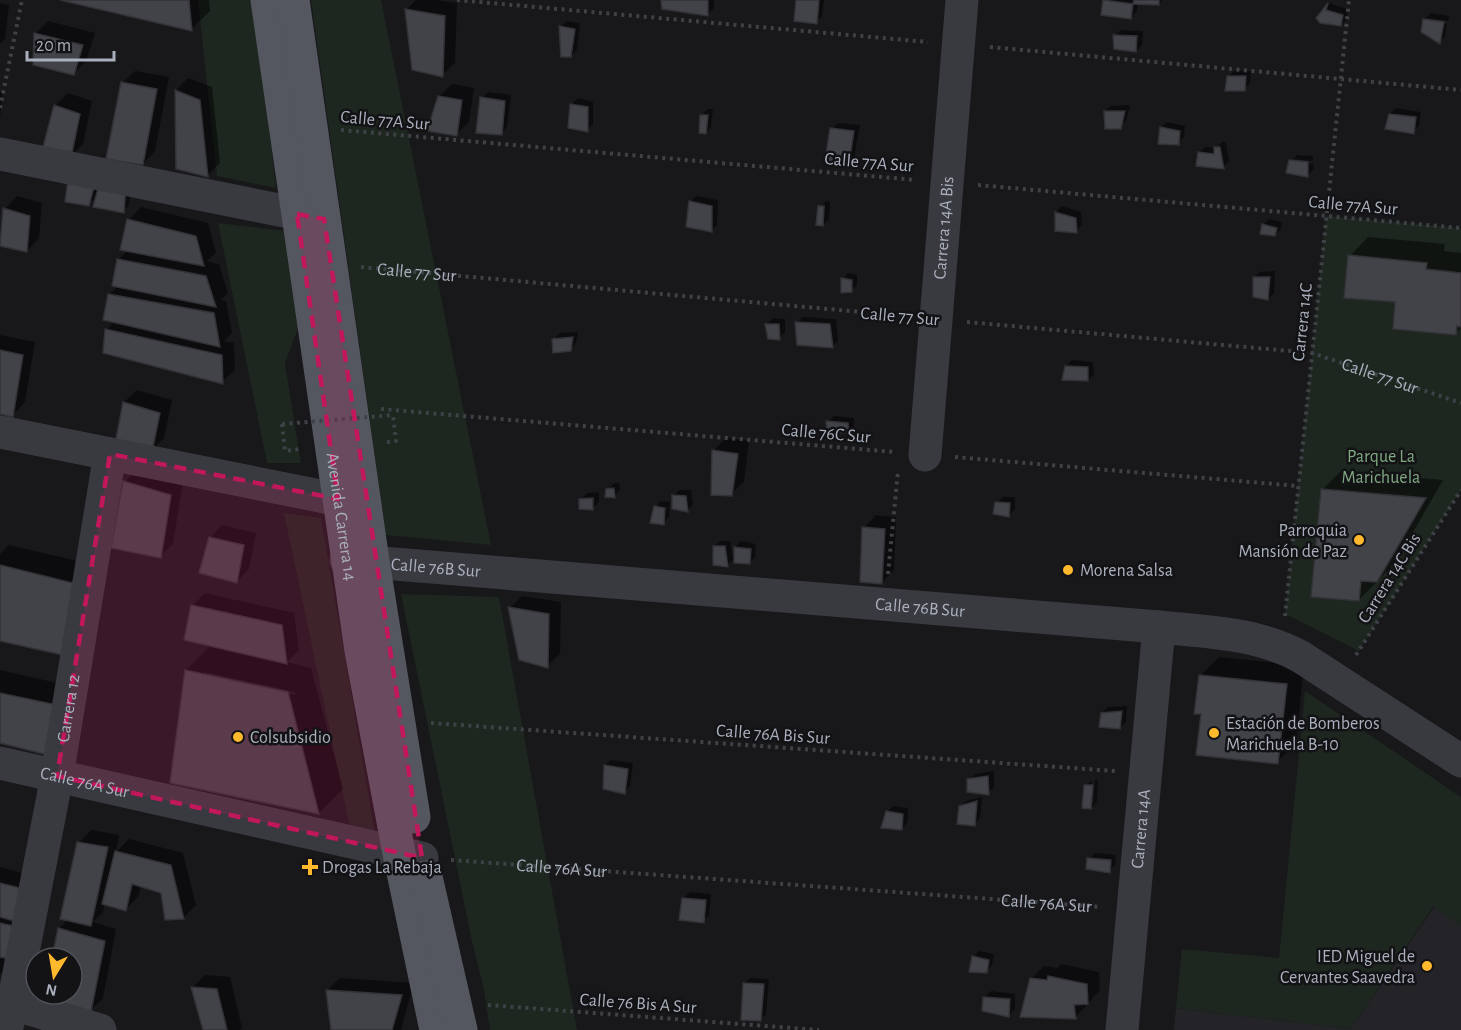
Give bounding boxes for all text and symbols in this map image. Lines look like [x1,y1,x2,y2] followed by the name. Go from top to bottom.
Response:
[27,24,114,62] scale bar
[36,37,71,55] text: 20 m
[340,108,430,134] street label: Calle 77A Sur
[824,150,914,176] street label: Calle 77A Sur
[931,176,958,280] street label: Carrera 14A Bis
[1308,193,1398,219] street label: Calle 77A Sur
[376,260,457,286] street label: Calle 77 Sur
[1290,282,1316,362] street label: Carrera 14C
[860,305,940,329] street label: Calle 77 Sur
[1339,356,1420,398] street label: Calle 77 Sur
[781,421,871,447] street label: Calle 76C Sur
[1342,448,1420,487] park label: Parque La Marichuela
[322,451,359,582] street label: Avenida Carrera 14
[1238,522,1347,561] place label: Parroquia Mansión de Paz
[1355,530,1425,627] street label: Carrera 14C Bis
[1352,533,1366,547] marker: Parroquia Mansión de Paz
[390,556,481,581] street label: Calle 76B Sur
[1080,562,1173,580] place label: Morena Salsa
[1061,563,1075,577] marker: Morena Salsa
[874,596,966,621] street label: Calle 76B Sur
[55,673,84,744] street label: Carrera 12
[1226,715,1380,754] place label: Estación de Bomberos Marichuela B-10
[715,722,831,748] street label: Calle 76A Bis Sur
[1207,726,1221,740] marker: Estación de Bomberos Marichuela B-10
[250,729,331,747] place label: Colsubsidio
[231,730,245,744] marker: Colsubsidio
[38,764,131,802] street label: Calle 76A Sur
[1129,788,1154,869] street label: Carrera 14A
[516,857,608,881] street label: Calle 76A Sur
[322,859,442,877] place label: Drogas La Rebaja
[303,860,317,874] marker: Drogas La Rebaja
[1001,892,1092,916] street label: Calle 76A Sur
[24,946,84,1006] north arrow
[1280,948,1415,987] place label: IED Miguel de Cervantes Saavedra
[1420,959,1434,973] marker: IED Miguel de Cervantes Saavedra
[44,981,58,999] text: N
[579,991,697,1017] street label: Calle 76 Bis A Sur

